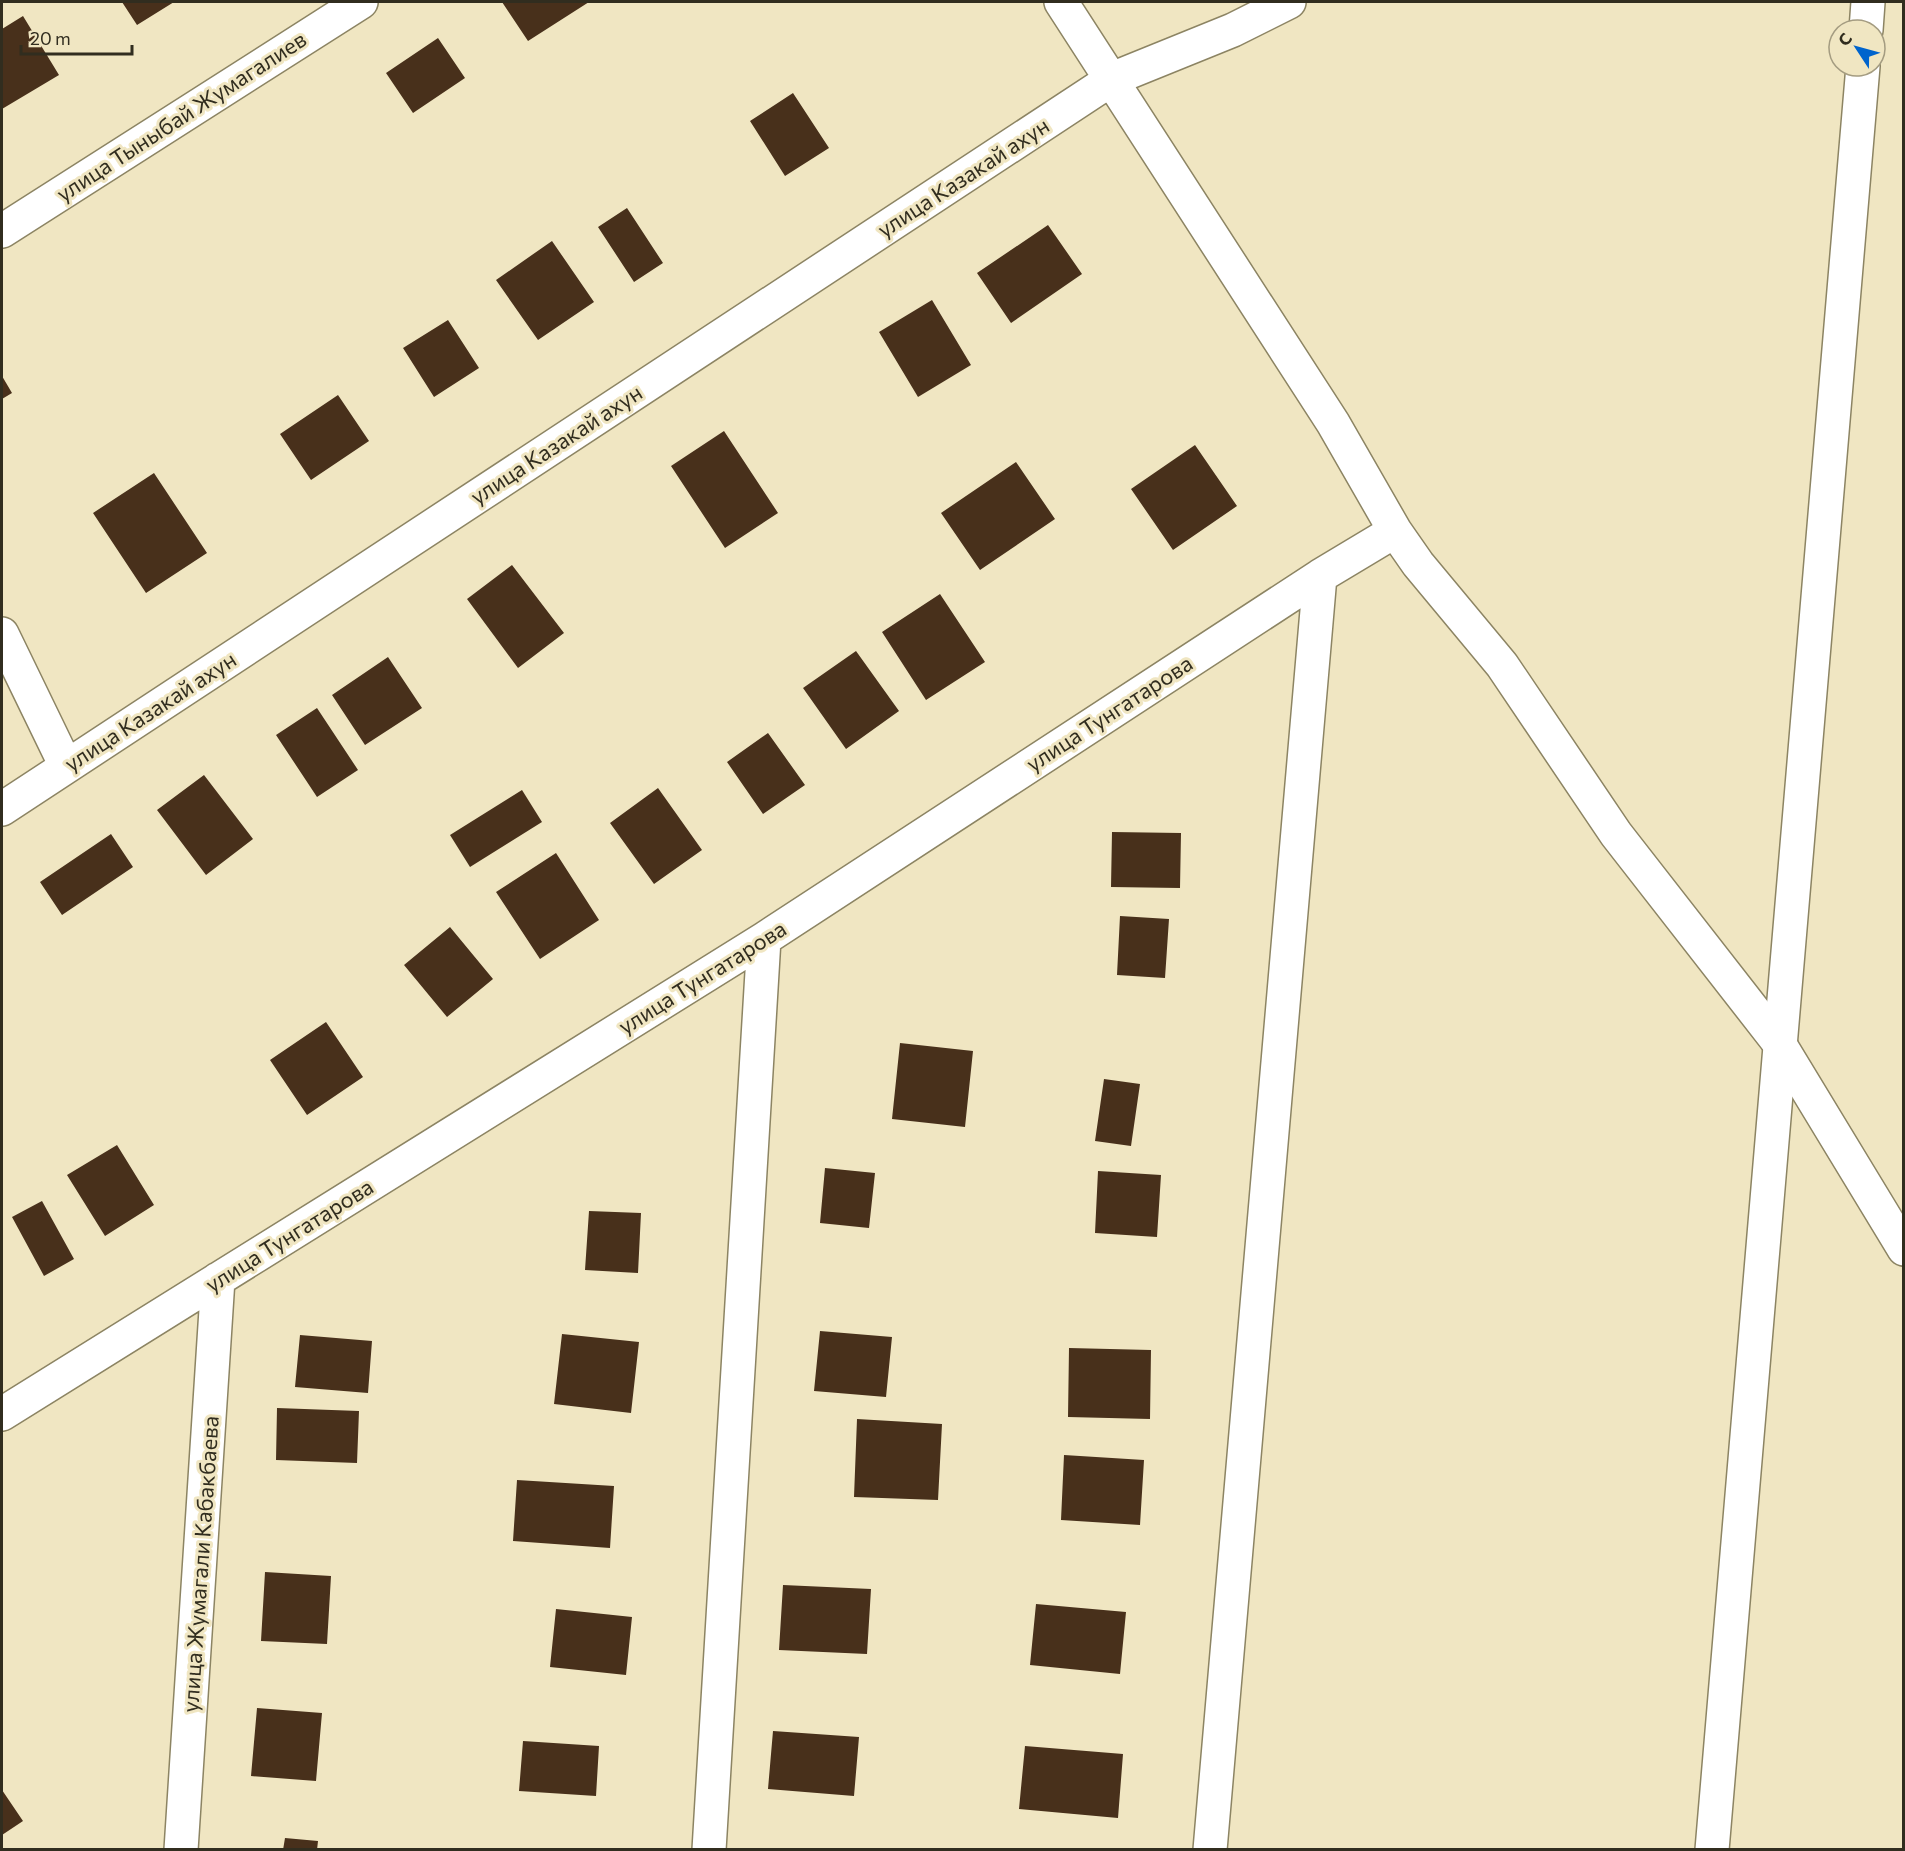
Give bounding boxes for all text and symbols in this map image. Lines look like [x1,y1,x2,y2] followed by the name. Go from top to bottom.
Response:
[21,18,132,56] scale bar
[1827,18,1887,78] north arrow
[51,25,311,207] street label: улица Тыныбай Жумагалиев
[30,27,71,49] text: 20 m
[1834,29,1855,49] text: С
[872,111,1054,243] street label: улица Казакай ахун
[465,378,647,510] street label: улица Казакай ахун
[59,645,241,777] street label: улица Казакай ахун
[1021,649,1197,777] street label: улица Тунгатарова
[613,914,791,1040] street label: улица Тунгатарова
[200,1172,378,1298] street label: улица Тунгатарова
[176,1415,224,1713] street label: улица Жумагали Кабакбаева

